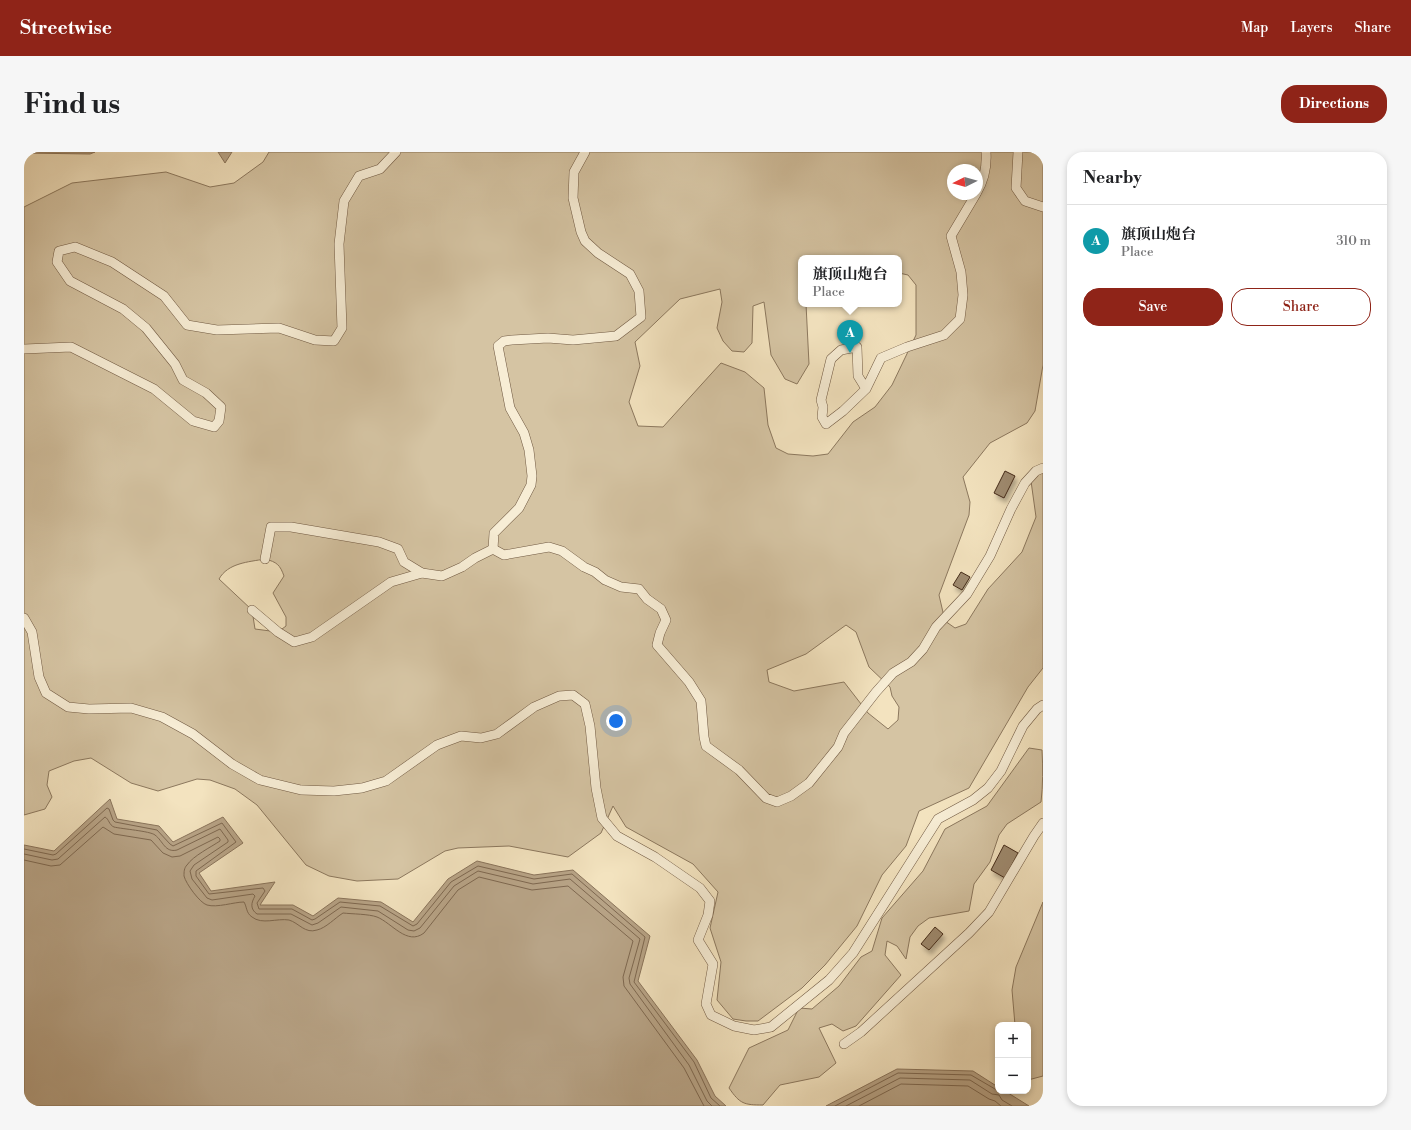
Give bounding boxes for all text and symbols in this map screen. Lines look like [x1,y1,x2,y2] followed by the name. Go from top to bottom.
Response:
[20,16,112,40] text: Streetwise
[1241,19,1268,37] text: Map
[1290,19,1333,37] text: Layers
[1355,19,1391,37] text: Share
[1281,85,1387,123] button: Directions
[24,87,120,122] text: Find us
[947,164,983,200] north arrow
[1083,167,1142,189] text: Nearby
[1121,225,1196,244] text: 旗顶山炮台
[1091,233,1101,249] text: A
[1336,233,1371,249] text: 310 m
[1121,244,1153,260] text: Place
[798,255,902,307] popup
[812,265,888,284] text: 旗顶山炮台
[812,284,845,300] text: Place
[1083,288,1223,326] button: Save
[1231,288,1371,326] button: Share
[837,320,863,353] pin: A
[606,711,626,731] your location
[995,1022,1031,1094] map controls
[995,1022,1031,1058] button: +
[995,1058,1031,1094] button: −

